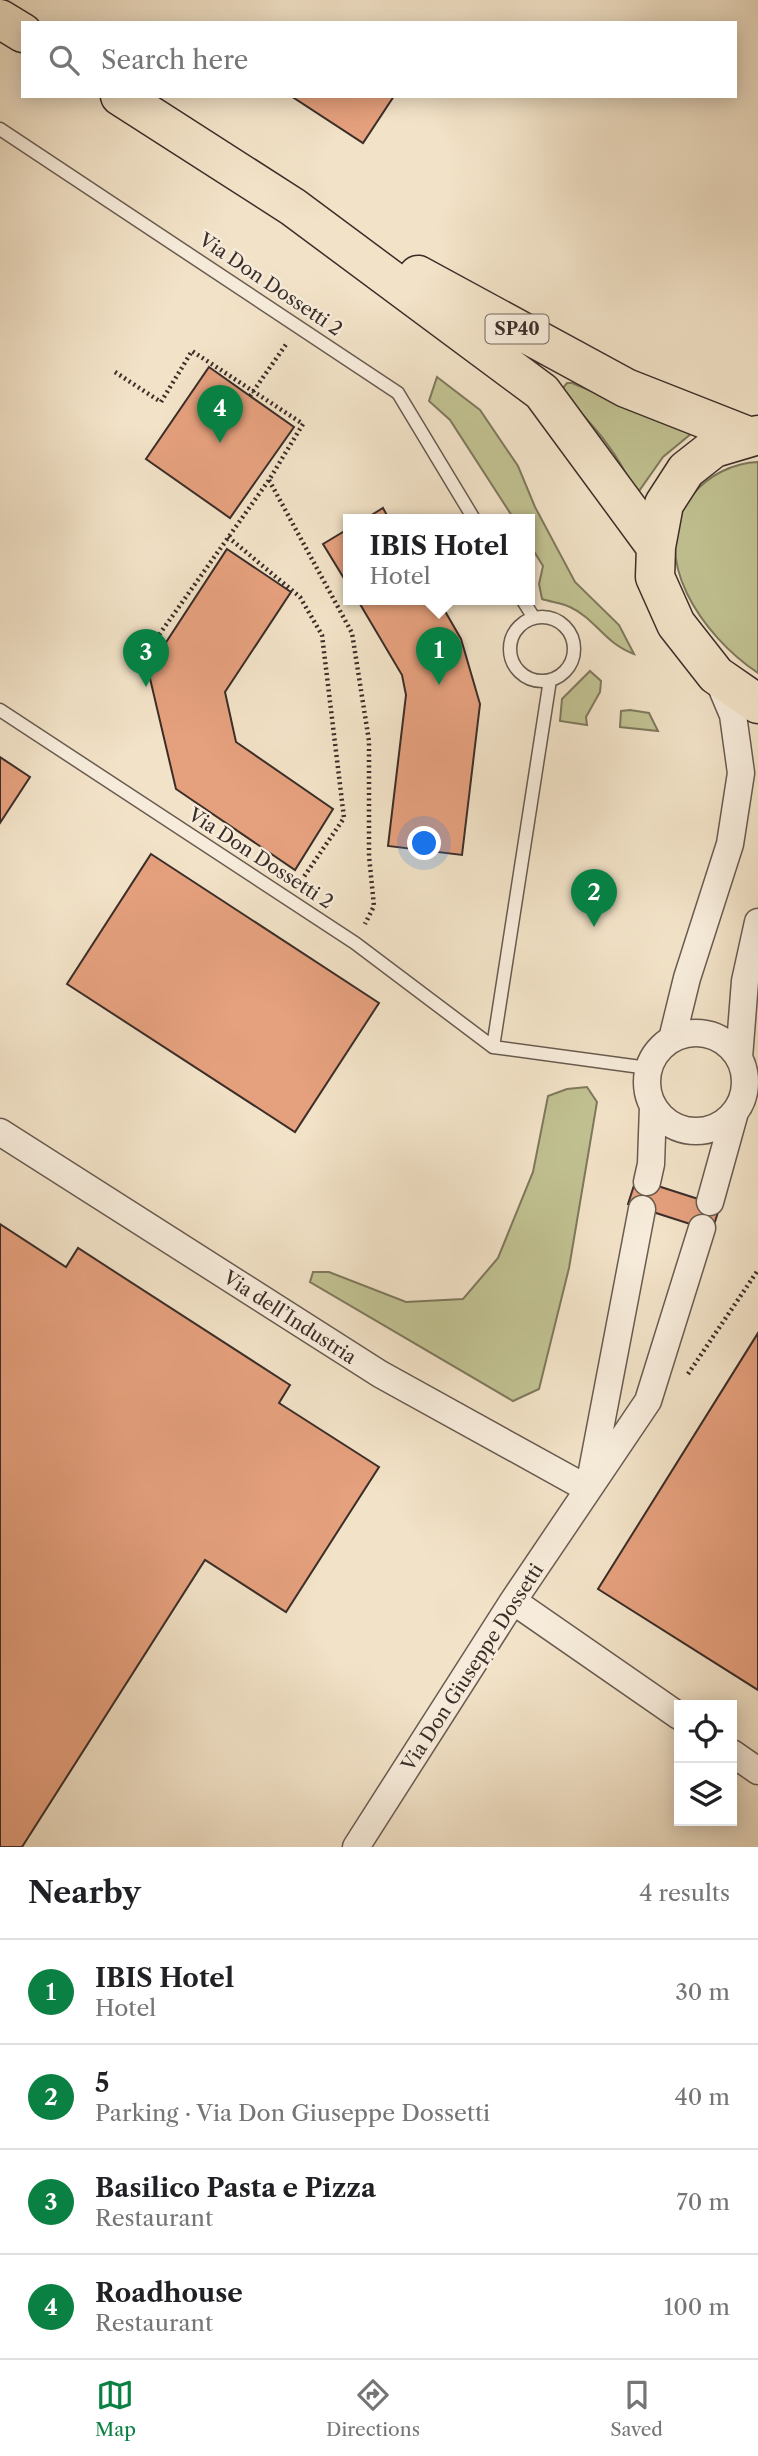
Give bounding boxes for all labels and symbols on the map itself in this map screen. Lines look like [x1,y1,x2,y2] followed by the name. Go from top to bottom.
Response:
[194,227,347,341] street label: Via Don Dossetti 2
[486,314,548,344] road number: SP40
[197,385,243,443] pin: 4
[416,627,462,685] pin: 1
[123,629,169,687] pin: 3
[183,803,337,914] street label: Via Don Dossetti 2
[407,826,441,860] your location
[571,869,617,927] pin: 2
[218,1265,360,1369] street label: Via dell’Industria
[396,1559,548,1776] street label: Via Don Giuseppe Dossetti

